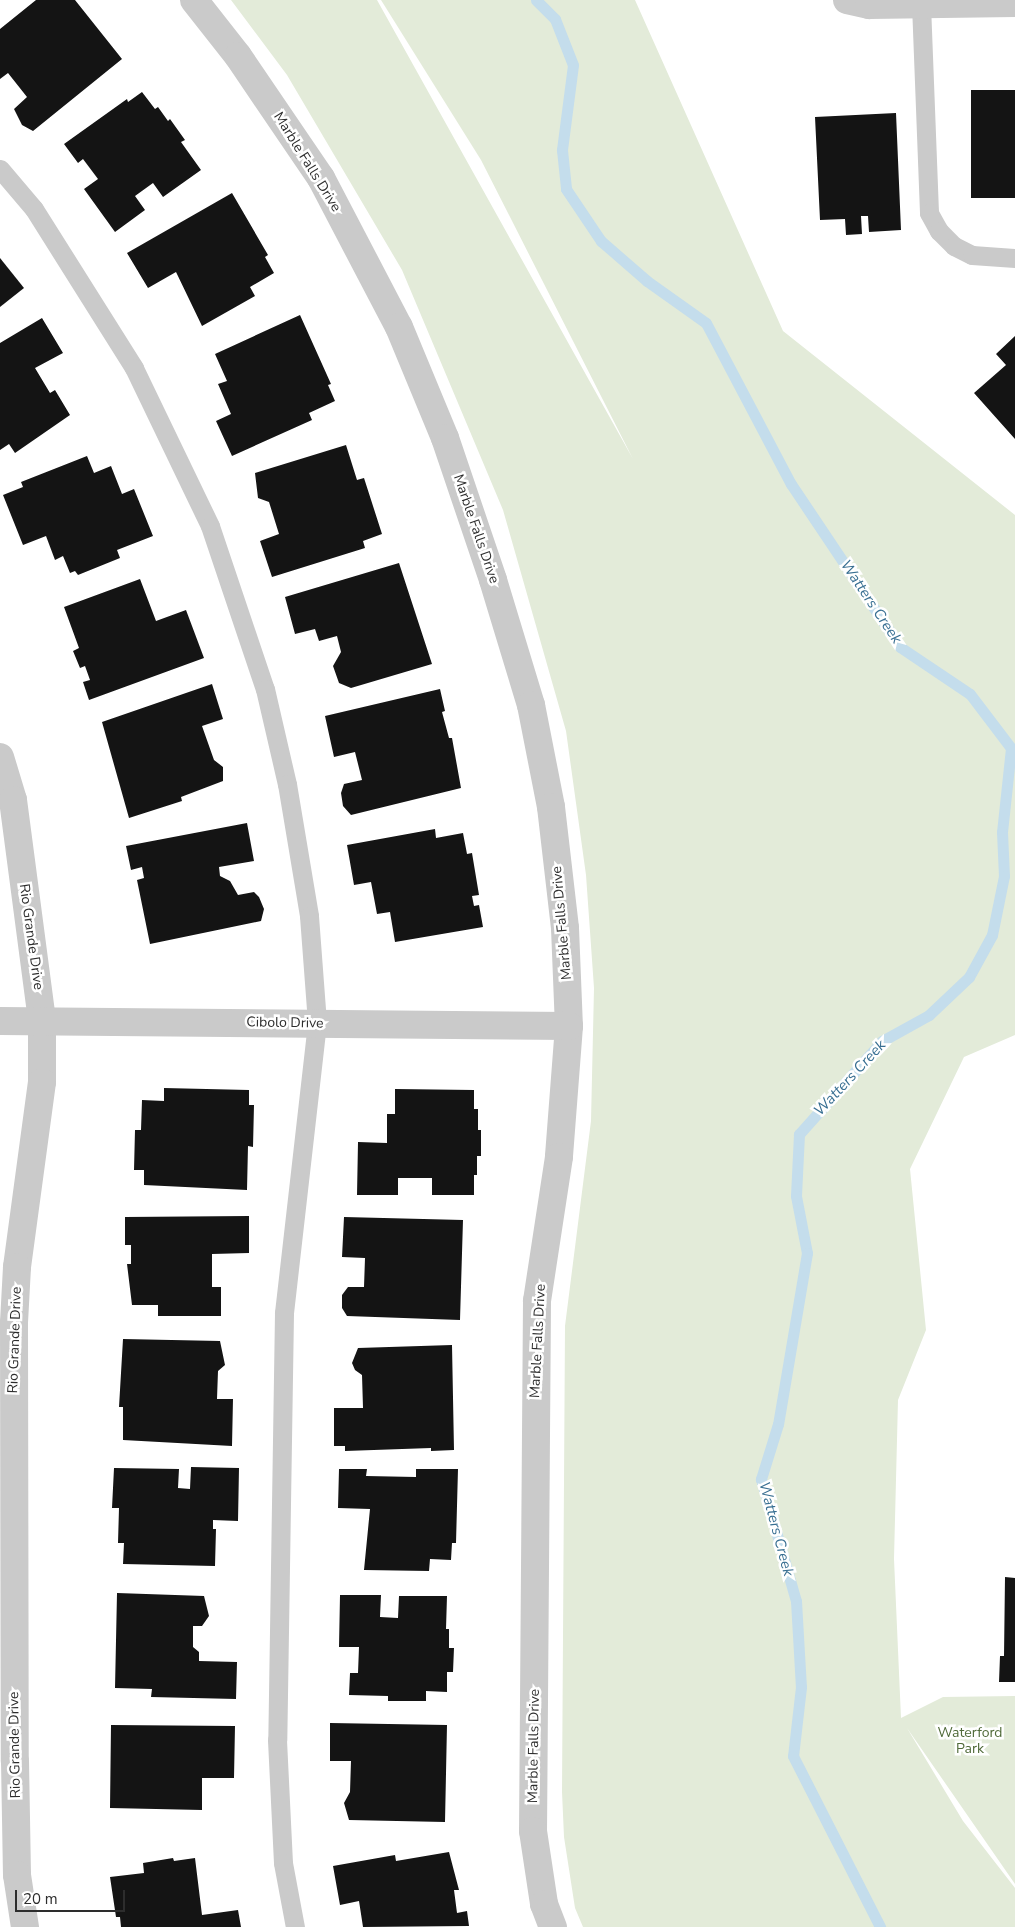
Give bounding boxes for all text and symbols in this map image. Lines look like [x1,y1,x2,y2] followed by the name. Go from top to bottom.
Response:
[270,109,344,215] street label: Marble Falls Drive
[449,472,503,586] street label: Marble Falls Drive
[836,557,906,647] water label: Watters Creek
[549,865,575,981] street label: Marble Falls Drive
[15,883,47,991] street label: Rio Grande Drive
[246,1014,324,1032] street label: Cibolo Drive
[810,1036,890,1120] water label: Watters Creek
[527,1284,549,1398] street label: Marble Falls Drive
[5,1286,25,1394] street label: Rio Grande Drive
[755,1480,797,1578] water label: Watters Creek
[525,1689,543,1803] street label: Marble Falls Drive
[6,1691,24,1799] street label: Rio Grande Drive
[937,1725,1003,1758] park label: Waterford Park
[18,1880,128,1912] scale bar
[23,1889,58,1909] text: 20 m

